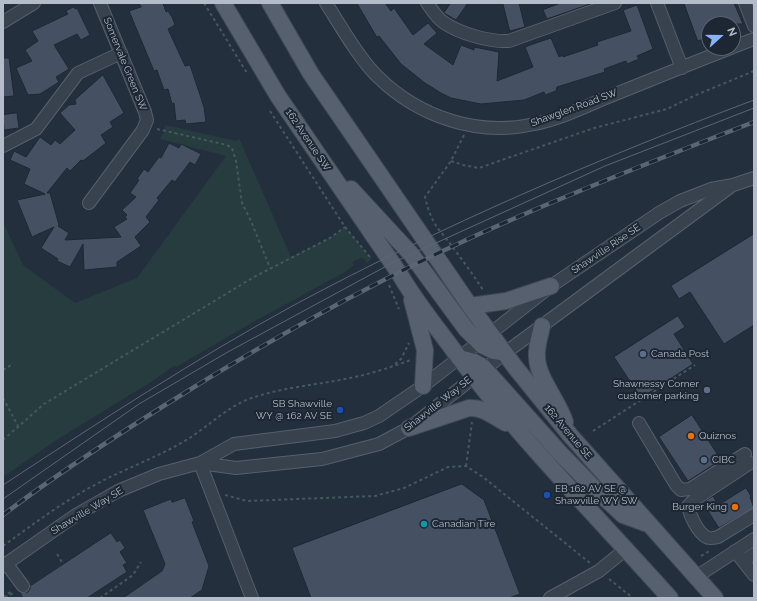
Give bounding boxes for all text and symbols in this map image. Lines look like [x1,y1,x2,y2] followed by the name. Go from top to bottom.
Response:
[101,16,149,112] street label: Somervale Green SW
[701,16,741,56] north arrow
[724,26,739,38] text: N
[529,87,619,129] street label: Shawglen Road SW
[283,107,333,173] street label: 162 Avenue SW
[569,221,643,277] street label: Shawville Rise SE
[651,348,709,360] place label: Canada Post
[638,349,648,359] marker: Canada Post
[402,374,474,434] street label: Shawville Way SE
[613,378,699,402] place label: Shawnessy Corner customer parking
[702,385,712,395] marker: Shawnessy Corner customer parking
[256,398,332,422] place label: SB Shawville WY @ 162 AV SE
[542,402,594,462] street label: 162 Avenue SE
[335,405,345,415] marker: SB Shawville WY @ 162 AV SE
[699,430,736,442] place label: Quiznos
[686,431,696,441] marker: Quiznos
[712,454,735,466] place label: CIBC
[699,455,709,465] marker: CIBC
[555,483,638,506] place label: EB 162 AV SE @ Shawville WY SW
[49,485,125,537] street label: Shawville Way SE
[542,490,552,500] marker: EB 162 AV SE @ Shawville WY SW
[672,501,727,513] place label: Burger King
[730,502,740,512] marker: Burger King
[432,518,495,530] place label: Canadian Tire
[419,519,429,529] marker: Canadian Tire

